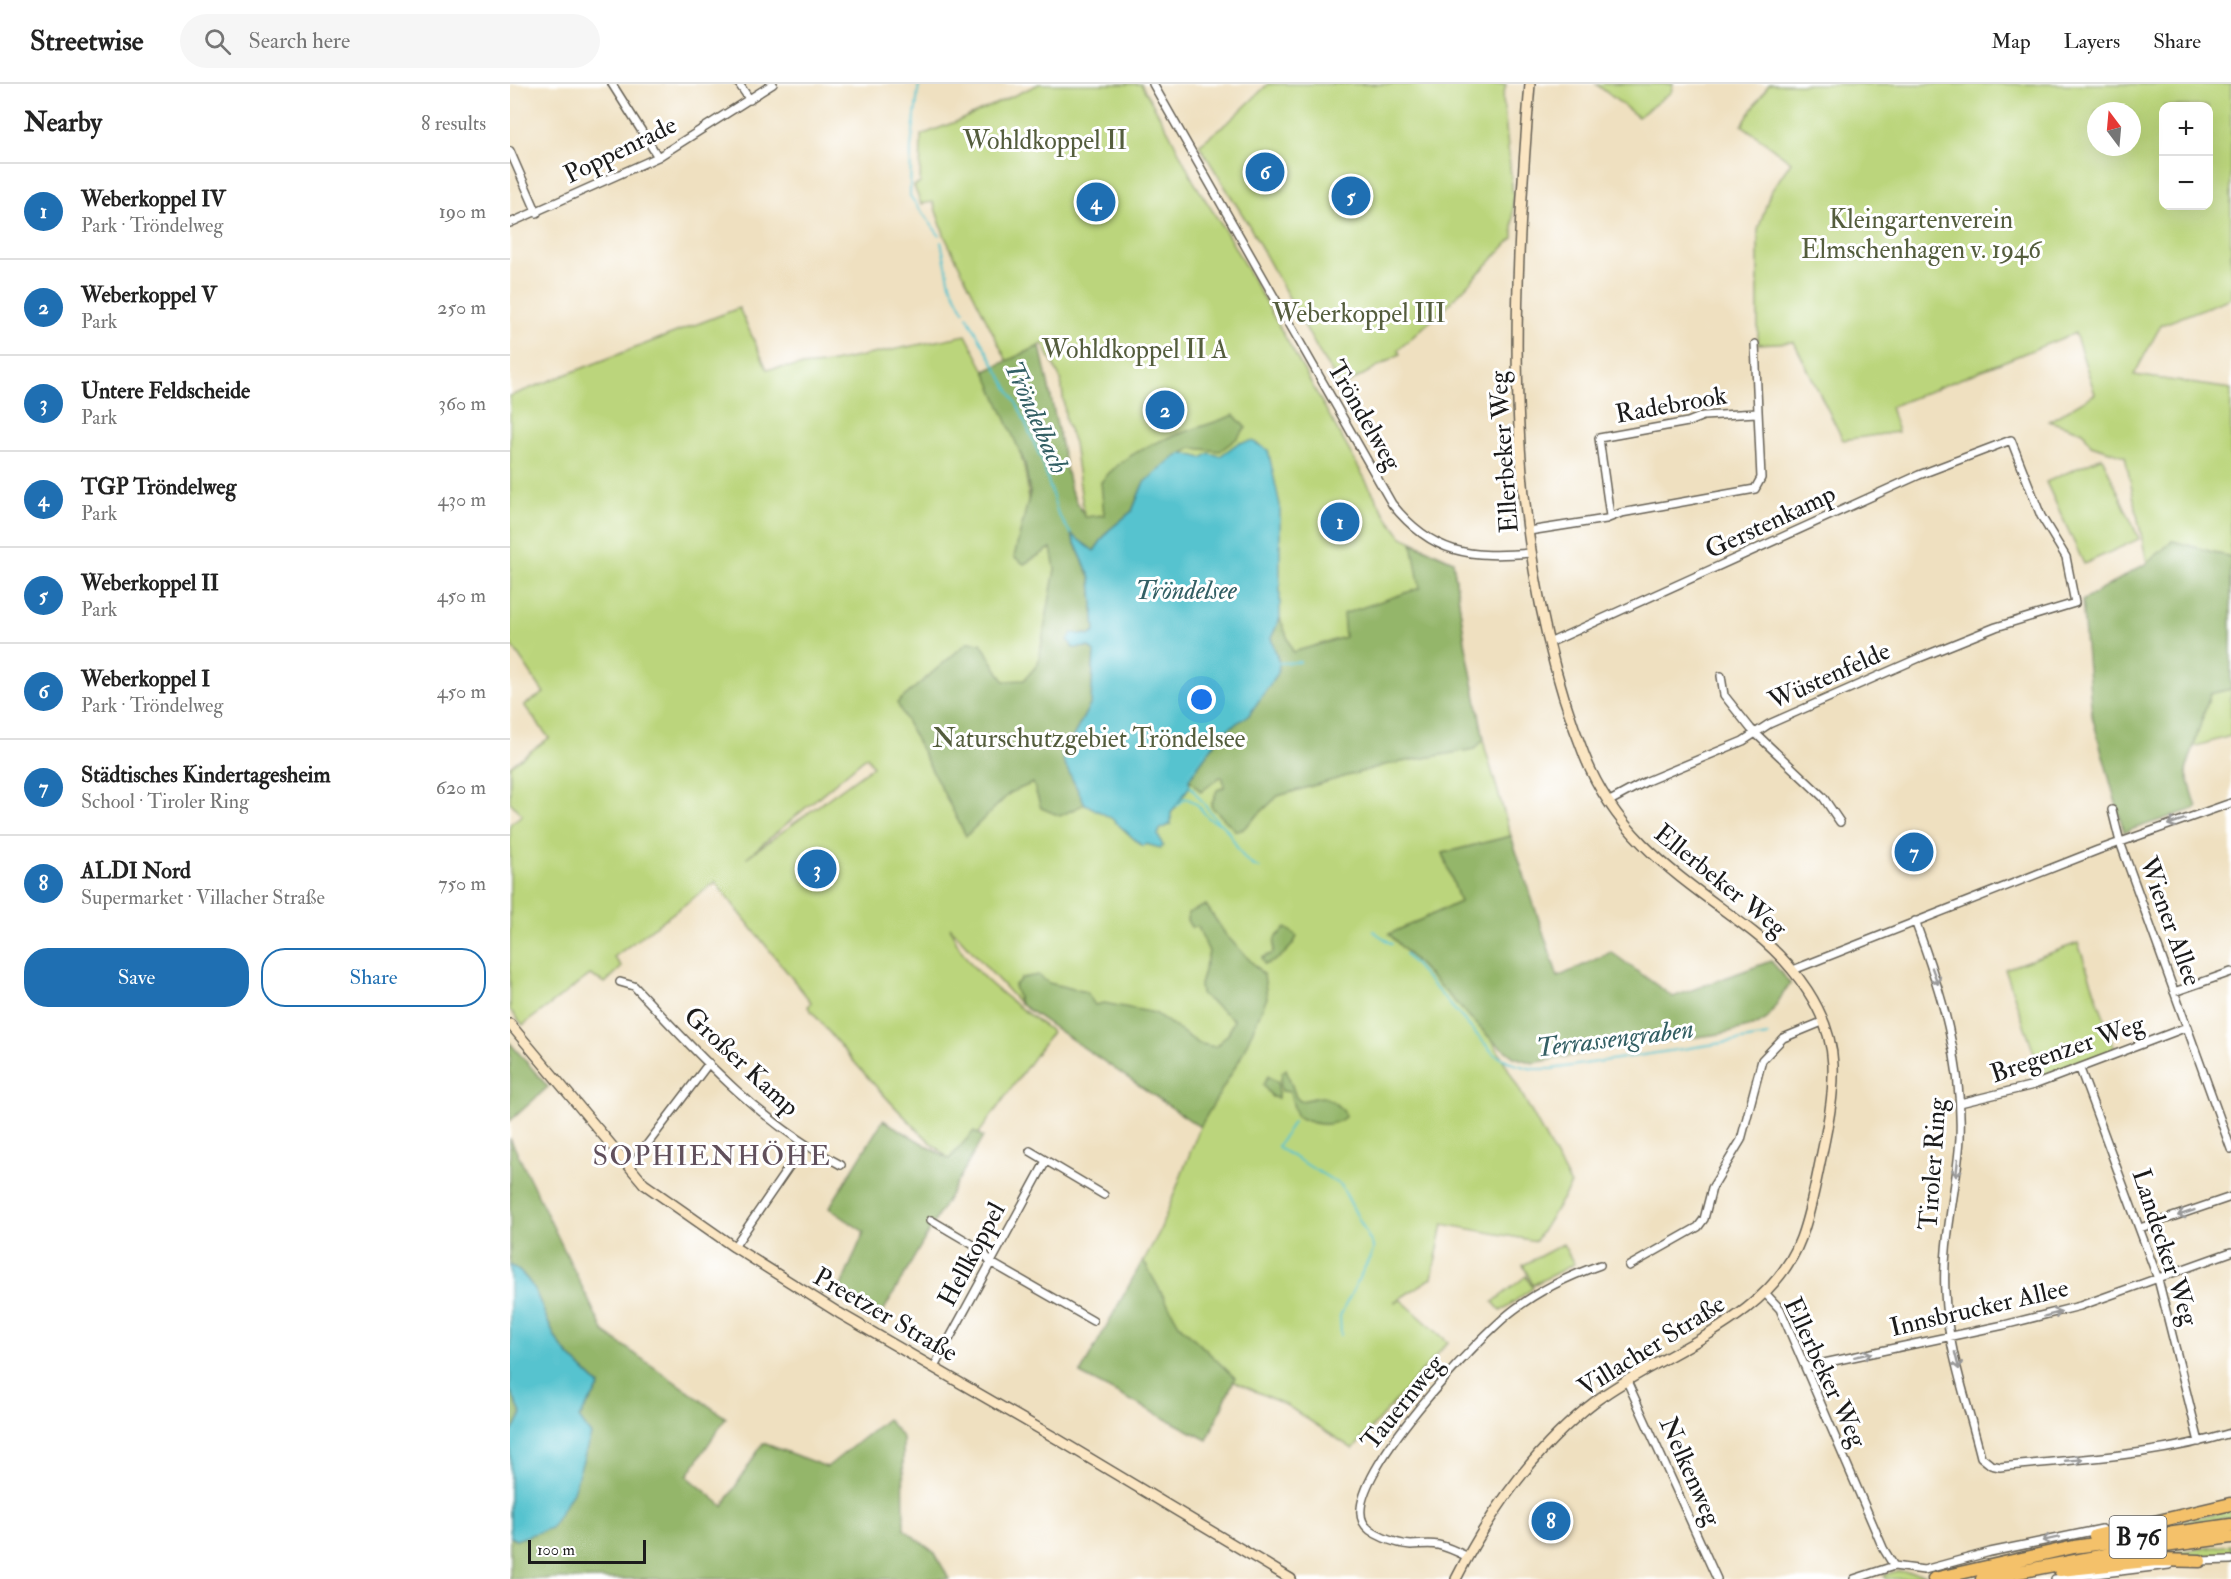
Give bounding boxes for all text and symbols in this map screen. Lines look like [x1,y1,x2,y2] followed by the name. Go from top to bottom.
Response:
[180,14,600,68] search box
[30,24,144,59] text: Streetwise
[201,25,234,58] icon: search
[249,27,350,55] text: Search here
[1991,28,2031,55] text: Map
[2064,28,2120,55] text: Layers
[2153,28,2201,55] text: Share
[2087,102,2141,156] north arrow
[2159,102,2213,210] map controls
[2159,102,2213,156] button: +
[24,107,102,139] text: Nearby
[559,109,683,192] street label: Poppenrade
[421,111,486,136] text: 8 results
[962,125,1127,158] park label: Wohldkoppel II
[1246,150,1284,194] pin: 6
[2159,156,2213,210] button: −
[1332,174,1370,218] pin: 5
[1076,180,1116,224] pin: 4
[81,185,226,213] text: Weberkoppel IV
[40,199,47,224] text: 1
[439,199,486,224] text: 190 m
[1801,204,2043,266] park label: Kleingartenverein Elmschenhagen v. 1946
[81,213,223,238] text: Park · Tröndelweg
[81,281,217,309] text: Weberkoppel V
[38,295,49,320] text: 2
[437,295,486,320] text: 250 m
[1271,298,1446,331] park label: Weberkoppel III
[81,309,117,334] text: Park
[1041,334,1229,367] park label: Wohldkoppel II A
[1320,355,1409,477] street label: Tröndelweg
[997,356,1076,479] water label: Tröndelbach
[1482,369,1526,534] street label: Ellerbeker Weg
[81,377,250,405] text: Untere Feldscheide
[1613,379,1730,431] street label: Radebrook
[1146,388,1184,432] pin: 2
[40,391,47,416] text: 3
[438,391,486,416] text: 360 m
[81,405,117,430] text: Park
[81,473,236,501] text: TGP Tröndelweg
[1700,478,1841,567] street label: Gerstenkamp
[38,487,49,512] text: 4
[438,487,486,512] text: 430 m
[1320,500,1360,544] pin: 1
[81,501,117,526] text: Park
[81,569,219,597] text: Weberkoppel II
[1135,574,1238,607] water label: Tröndelsee
[39,583,48,608] text: 5
[437,583,486,608] text: 450 m
[81,597,117,622] text: Park
[1763,635,1895,717] street label: Wüstenfelde
[81,665,210,693] text: Weberkoppel I
[38,679,49,704] text: 6
[437,679,486,704] text: 450 m
[1187,685,1216,714] your location
[81,693,223,718] text: Park · Tröndelweg
[933,723,1246,755] park label: Naturschutzgebiet Tröndelsee
[81,761,331,789] text: Städtisches Kindertagesheim
[39,775,48,800] text: 7
[436,775,486,800] text: 620 m
[81,789,249,814] text: School · Tiroler Ring
[1647,817,1794,945] street label: Ellerbeker Weg
[2167,818,2186,829] one-way arrow
[1894,830,1934,874] pin: 7
[798,846,836,892] pin: 3
[2132,851,2208,990] street label: Wiener Allee
[81,857,191,885] text: ALDI Nord
[39,871,48,896] text: 8
[438,871,486,896] text: 750 m
[81,885,325,910] text: Supermarket · Villacher Straße
[24,948,249,1007] button: Save
[261,948,486,1007] button: Share
[1931,966,1942,985] one-way arrow
[676,1000,806,1124] street label: Großer Kamp
[1986,1007,2150,1090] street label: Bregenzer Weg
[1534,1012,1696,1065] water label: Terrassengraben
[1912,1096,1954,1231] street label: Tiroler Ring
[593,1139,831,1174] district label: SOPHIENHÖHE
[1951,1158,1962,1177] one-way arrow
[2125,1165,2206,1331] street label: Landecker Weg
[931,1197,1014,1313] street label: Hellkoppel
[2177,1208,2195,1219] one-way arrow
[808,1261,964,1369] street label: Preetzer Straße
[1887,1272,2072,1344] street label: Innsbrucker Allee
[1572,1288,1731,1404] street label: Villacher Straße
[1776,1292,1874,1454] street label: Ellerbeker Weg
[2043,1307,2062,1319] one-way arrow
[1355,1347,1452,1457] street label: Tauernweg
[1852,1349,1872,1360] one-way arrow
[1951,1351,1963,1370] one-way arrow
[1652,1412,1729,1532] street label: Nelkenweg
[2063,1454,2083,1465] one-way arrow
[1532,1498,1570,1544] pin: 8
[2110,1516,2166,1558] road number: B 76
[2042,1534,2061,1545] one-way arrow
[528,1537,646,1564] scale bar
[537,1540,575,1560] text: 100 m

